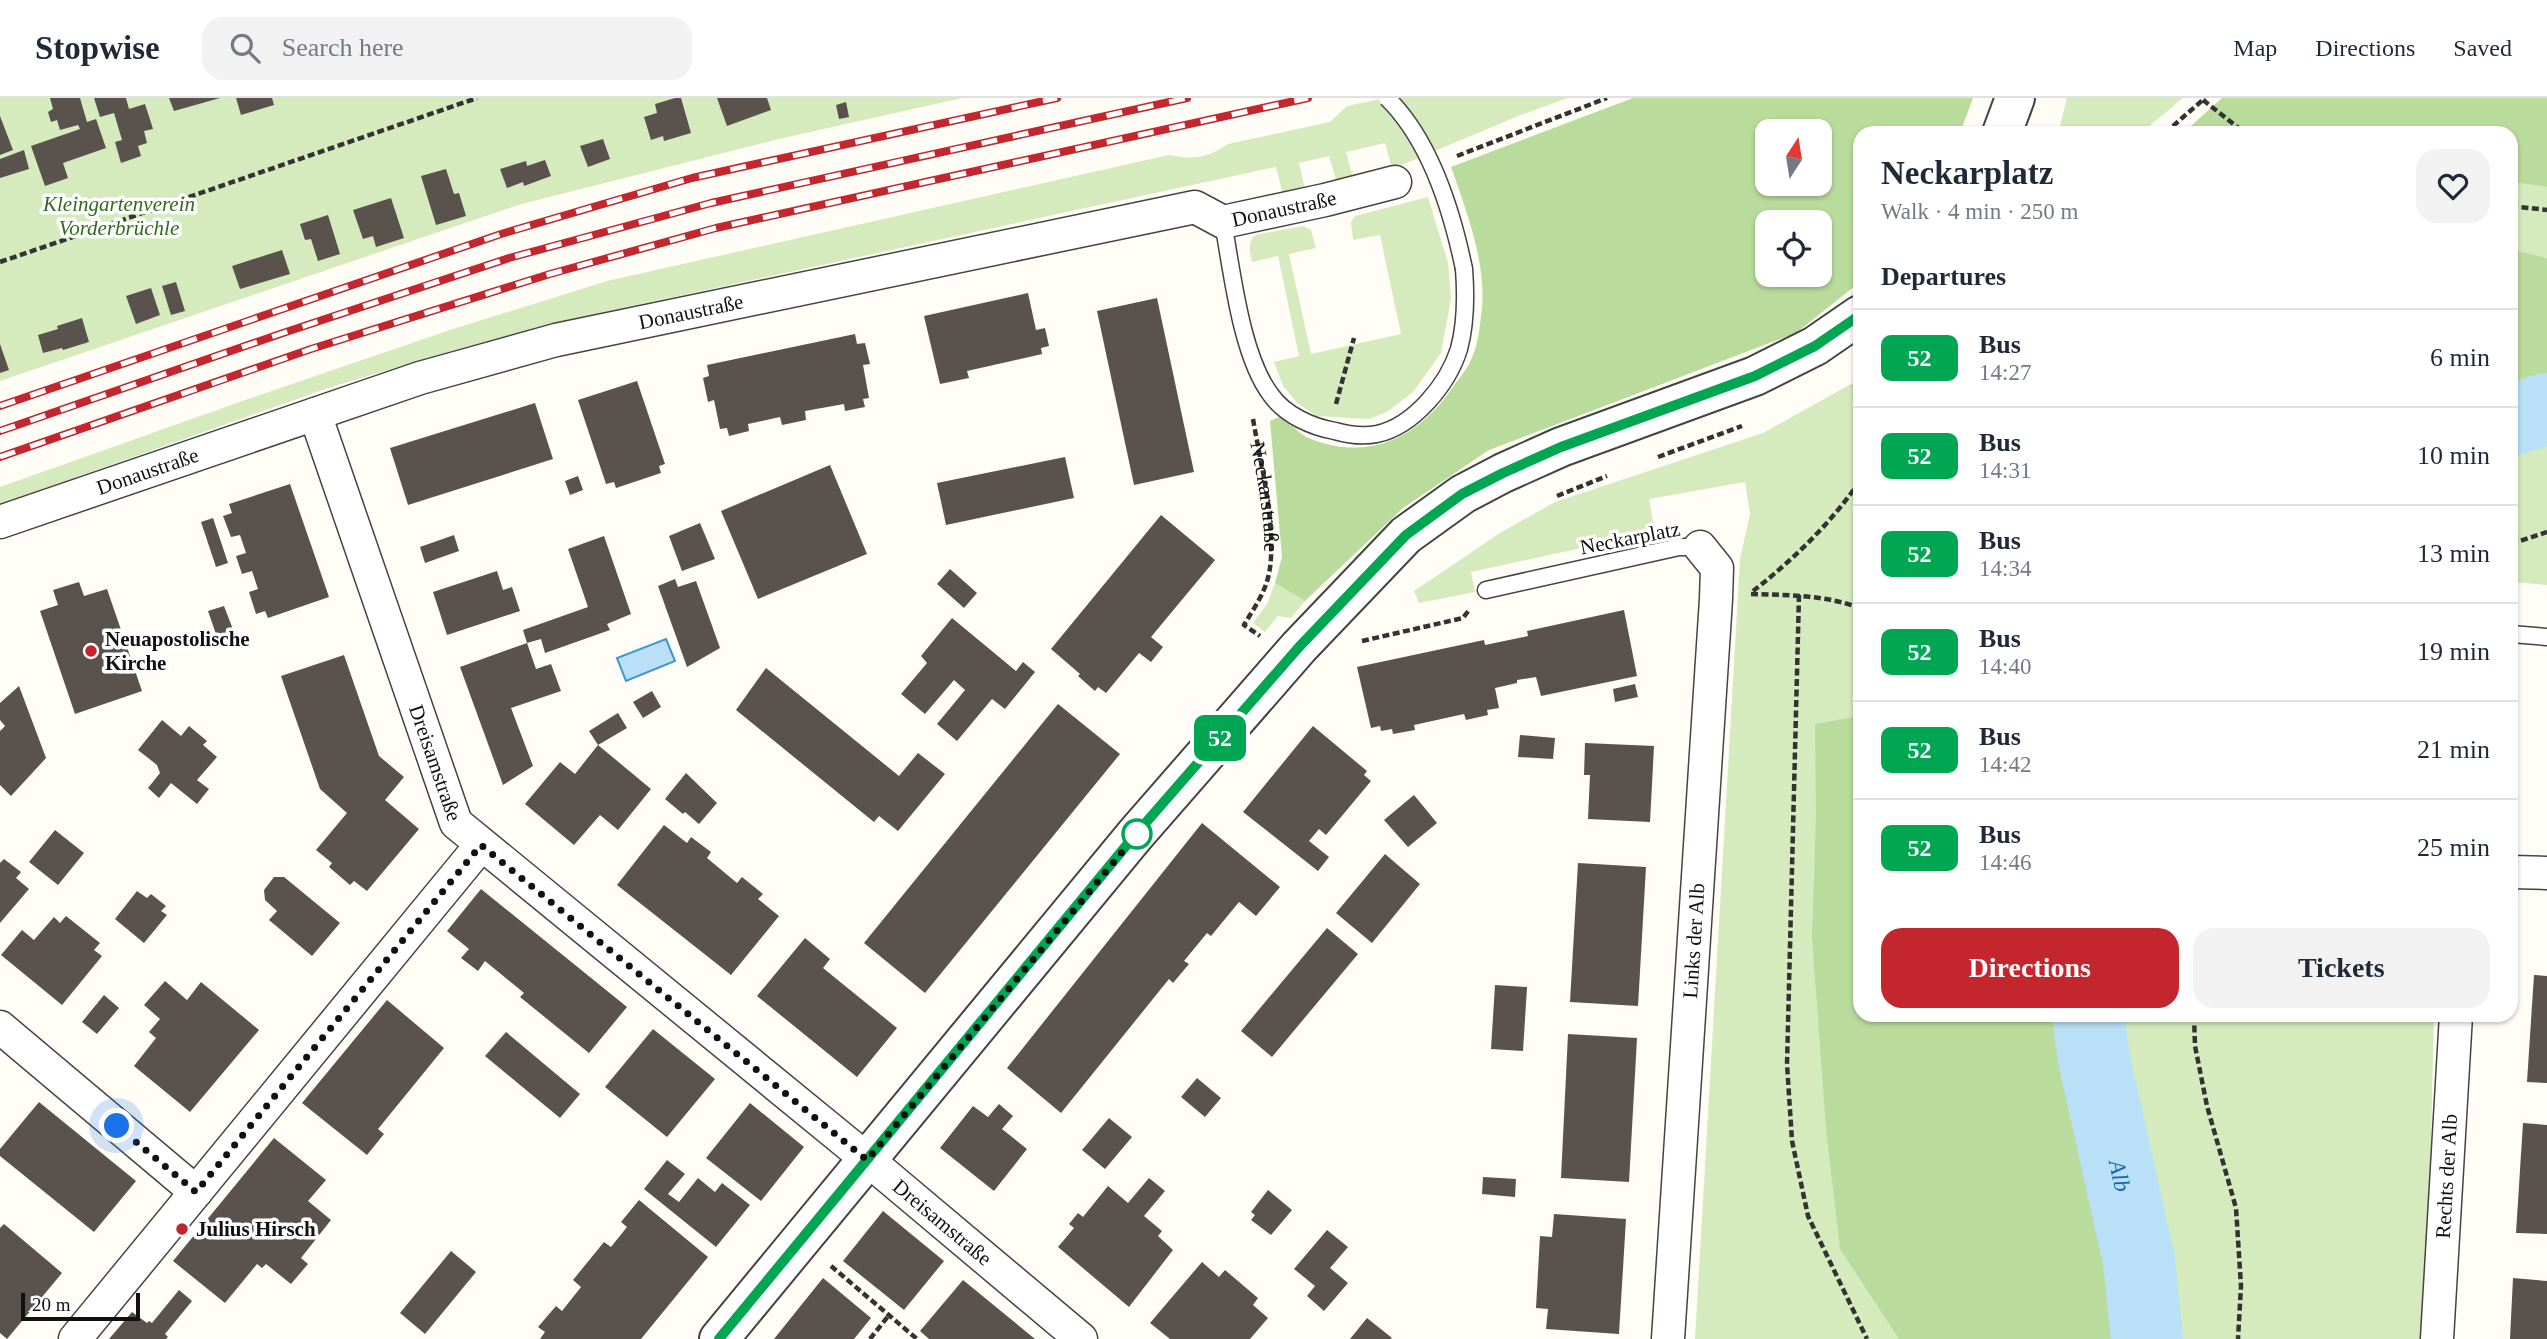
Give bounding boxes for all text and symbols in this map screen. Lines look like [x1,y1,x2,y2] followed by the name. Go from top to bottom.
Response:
[202,17,692,80] search box
[226,29,264,67] icon: search
[35,30,160,66] text: Stopwise
[282,33,404,62] text: Search here
[2233,35,2277,61] text: Map
[2315,35,2415,61] text: Directions
[2453,35,2512,61] text: Saved
[1755,119,1832,196] north arrow
[1755,119,1832,287] map controls
[2416,149,2490,223] button: heart
[1881,155,2053,191] text: Neckarplatz
[1230,186,1339,232] street label: Donaustraße
[42,192,195,240] park label: Kleingartenverein Vorderbrüchle
[1881,199,2078,224] text: Walk · 4 min · 250 m
[1755,210,1832,287] button: locate
[1881,262,2006,291] text: Departures
[636,289,745,334] street label: Donaustraße
[1979,330,2021,359] text: Bus
[2430,343,2490,372] text: 6 min
[1908,345,1932,371] text: 52
[1979,360,2031,385] text: 14:27
[1979,428,2021,457] text: Bus
[1245,440,1283,552] street label: Neckarstraße
[2417,441,2490,470] text: 10 min
[93,443,202,500] street label: Donaustraße
[1908,443,1932,469] text: 52
[1979,458,2031,483] text: 14:31
[1578,517,1682,559] street label: Neckarplatz
[1979,526,2021,555] text: Bus
[2417,539,2490,568] text: 13 min
[1908,541,1932,567] text: 52
[1979,556,2031,581] text: 14:34
[1979,624,2021,653] text: Bus
[105,627,250,675] place label: Neuapostolische Kirche
[2417,637,2490,666] text: 19 min
[1908,639,1932,665] text: 52
[83,643,99,659] marker: Neuapostolische Kirche
[1979,654,2031,679] text: 14:40
[404,702,466,824] street label: Dreisamstraße
[1188,715,1252,761] line badge: 52
[1979,722,2021,751] text: Bus
[1208,725,1232,751] text: 52
[2417,735,2490,764] text: 21 min
[1908,737,1932,763] text: 52
[1979,752,2031,777] text: 14:42
[1122,819,1152,849] unlabelled marker
[1979,820,2021,849] text: Bus
[2417,833,2490,862] text: 25 min
[1908,835,1932,861] text: 52
[1979,850,2031,875] text: 14:46
[1678,882,1710,999] street label: Links der Alb
[1881,928,2179,1008] button: Directions
[2193,928,2490,1008] button: Tickets
[99,1108,134,1143] your location
[2431,1113,2462,1239] street label: Rechts der Alb
[2104,1155,2136,1194] water label: Alb
[888,1174,997,1271] street label: Dreisamstraße
[196,1217,316,1241] place label: Julius Hirsch
[174,1221,190,1237] marker: Julius Hirsch
[21,1290,140,1322] scale bar
[32,1294,71,1315] text: 20 m

